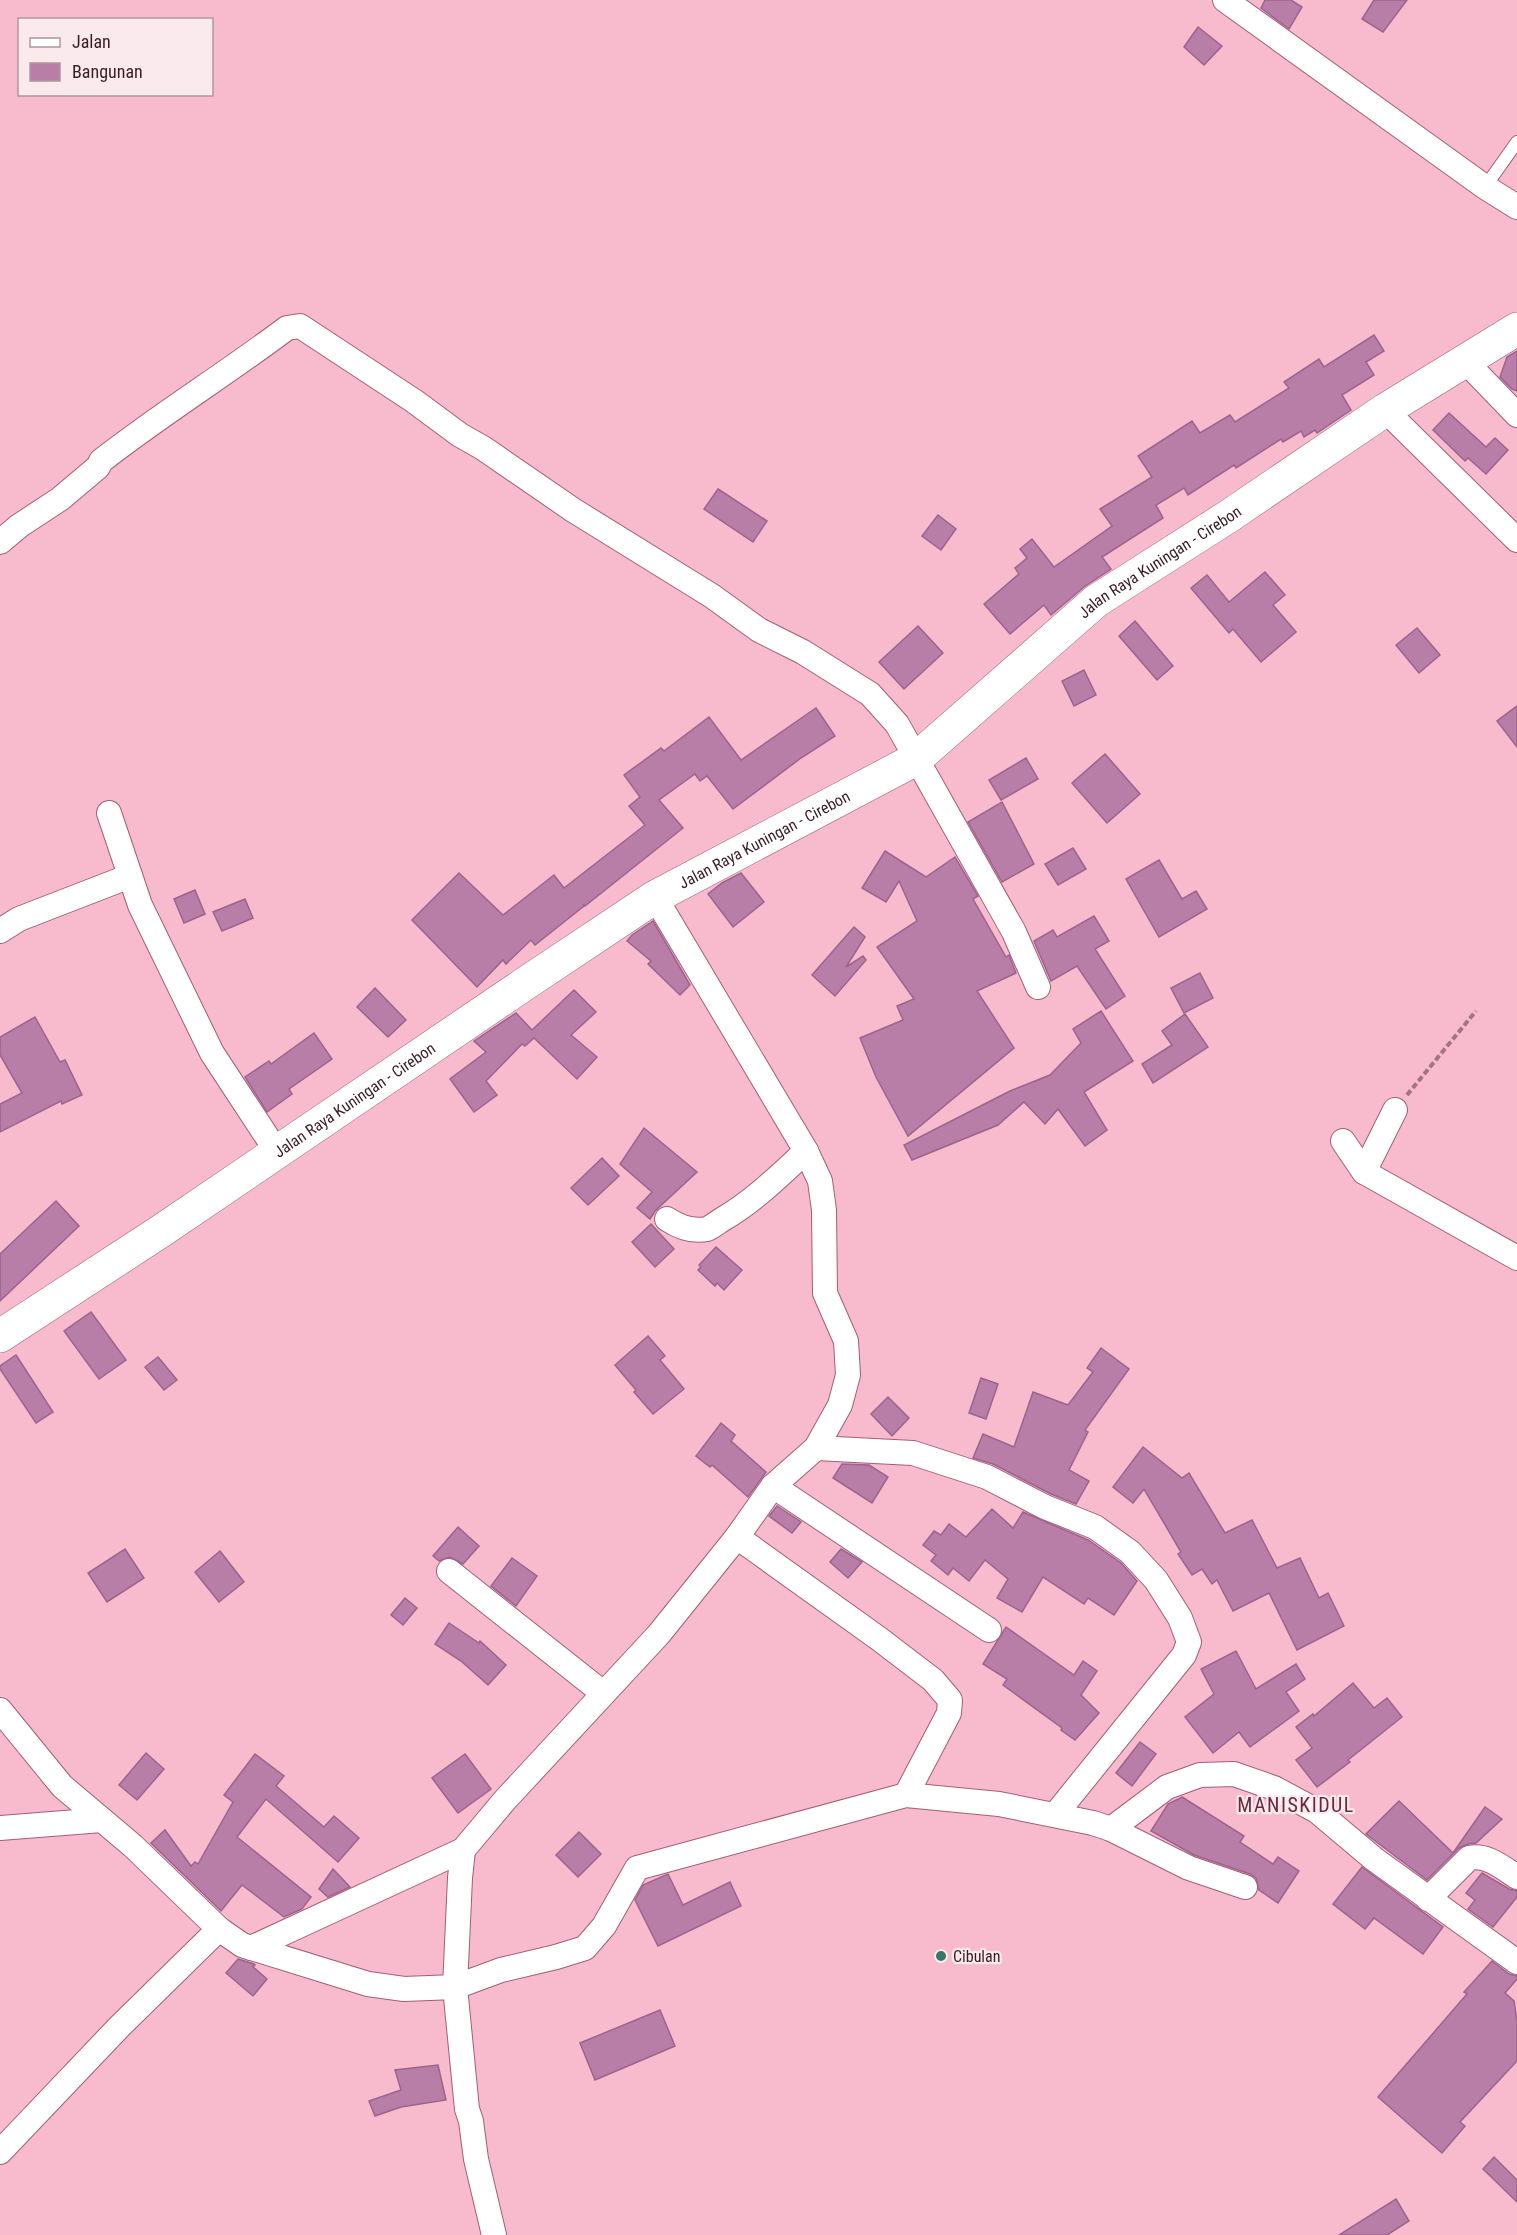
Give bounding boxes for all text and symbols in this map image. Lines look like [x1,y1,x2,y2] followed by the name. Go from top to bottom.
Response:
[18,18,213,96] legend
[72,31,111,52] text: Jalan
[72,61,143,82] text: Bangunan
[1074,501,1245,622] street label: Jalan Raya Kuningan - Cirebon
[675,786,853,892] street label: Jalan Raya Kuningan - Cirebon
[270,1038,439,1161] street label: Jalan Raya Kuningan - Cirebon
[1237,1793,1355,1817] district label: MANISKIDUL
[953,1947,1000,1966] place label: Cibulan
[934,1949,948,1963] marker: Cibulan

